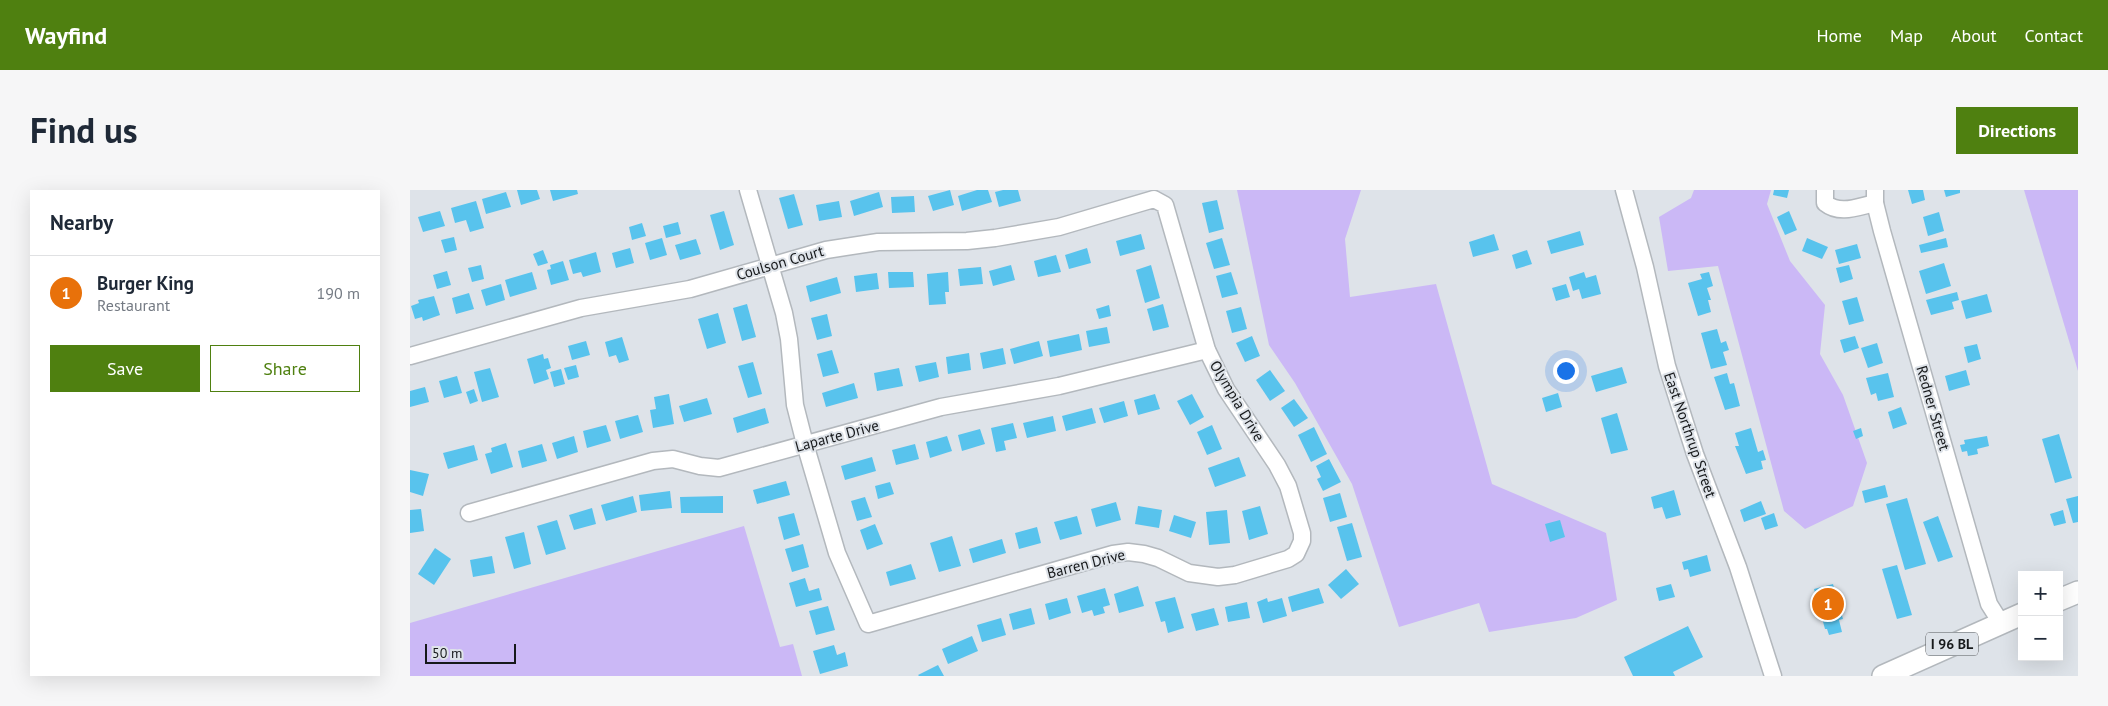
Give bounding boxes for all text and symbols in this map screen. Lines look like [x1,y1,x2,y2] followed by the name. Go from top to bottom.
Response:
[25,20,107,51] text: Wayfind
[1816,24,1862,47] text: Home
[1890,24,1923,47] text: Map
[1951,24,1997,47] text: About
[2025,24,2083,47] text: Contact
[30,107,138,153] text: Find us
[1956,107,2078,154] button: Directions
[50,209,113,236] text: Nearby
[734,241,826,284] street label: Coulson Court
[97,271,194,295] text: Burger King
[61,283,71,303] text: 1
[317,283,360,303] text: 190 m
[97,295,170,315] text: Restaurant
[50,345,200,392] button: Save
[210,345,360,392] button: Share
[1206,357,1269,445] street label: Olympia Drive
[1553,358,1579,384] your location
[1912,363,1955,452] street label: Redner Street
[1660,370,1721,500] street label: East Northrup Street
[793,415,881,456] street label: Laparte Drive
[1045,545,1127,582] street label: Barren Drive
[2018,571,2063,661] map controls
[2018,571,2063,616] button: +
[1812,585,1844,623] pin: 1
[2018,616,2063,661] button: −
[1926,632,1978,656] road number: I 96 BL
[425,641,516,664] scale bar
[432,644,462,662] text: 50 m

